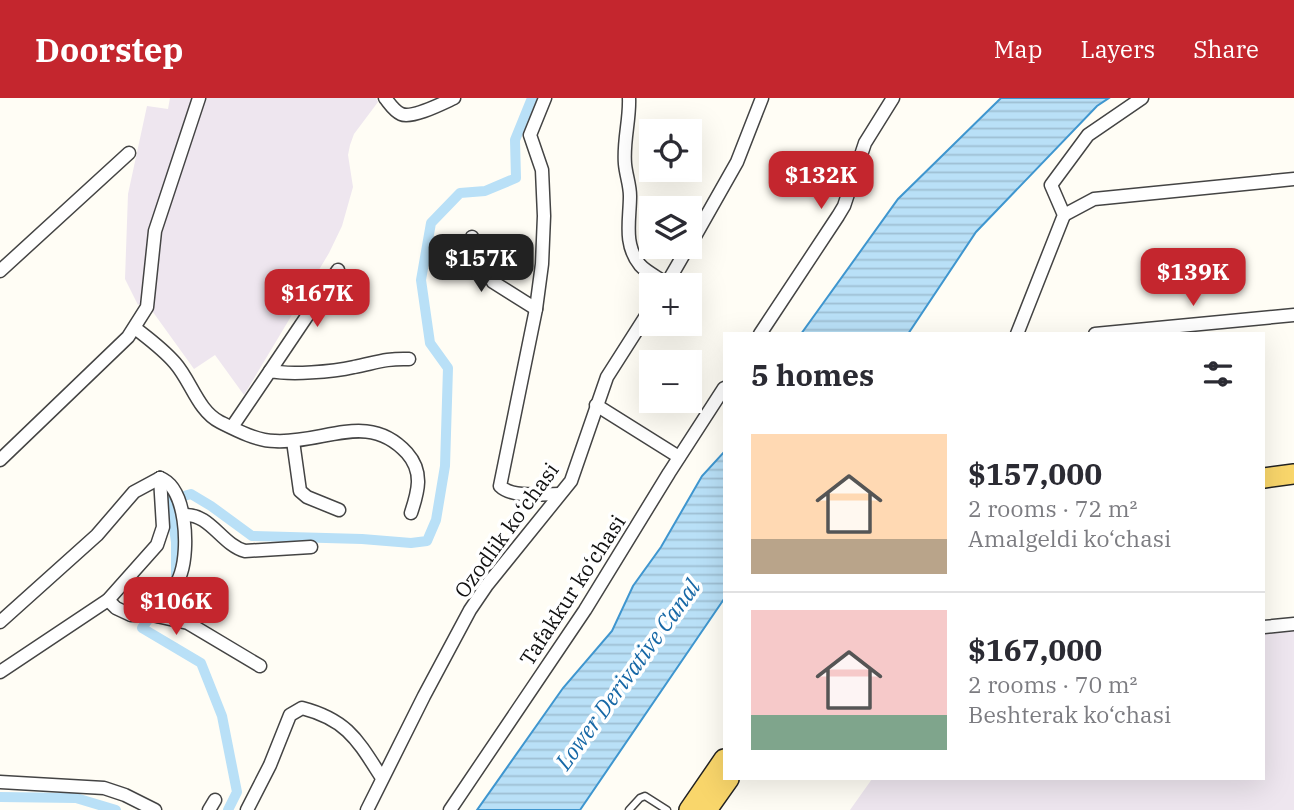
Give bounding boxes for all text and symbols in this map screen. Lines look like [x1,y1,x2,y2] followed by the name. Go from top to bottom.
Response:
[35,28,183,71] text: Doorstep
[994,33,1042,65] text: Map
[1080,33,1155,65] text: Layers
[1193,33,1259,65] text: Share
[639,119,702,413] map controls
[639,119,702,182] button: locate
[772,152,870,211] pin: $132K
[785,159,857,189] text: $132K
[639,196,702,259] button: layers
[432,234,530,294] pin: $157K
[445,242,517,272] text: $157K
[1144,248,1242,308] pin: $139K
[1157,256,1229,286] text: $139K
[268,270,366,329] pin: $167K
[639,273,702,336] button: +
[281,277,353,307] text: $167K
[639,350,702,413] button: −
[751,355,874,394] text: 5 homes
[1199,355,1237,393] icon: filters
[968,454,1102,493] text: $157,000
[447,457,565,603] street label: Ozodlik ko‘chasi
[807,462,891,546] icon: home
[968,493,1138,523] text: 2 rooms · 72 m²
[513,509,631,671] street label: Tafakkur ko‘chasi
[968,523,1171,553] text: Amalgeldi ko‘chasi
[547,572,706,776] water label: Lower Derivative Canal
[127,578,225,637] pin: $106K
[140,585,212,615] text: $106K
[968,630,1102,669] text: $167,000
[807,638,891,722] icon: home
[968,669,1138,699] text: 2 rooms · 70 m²
[968,699,1171,729] text: Beshterak ko‘chasi

